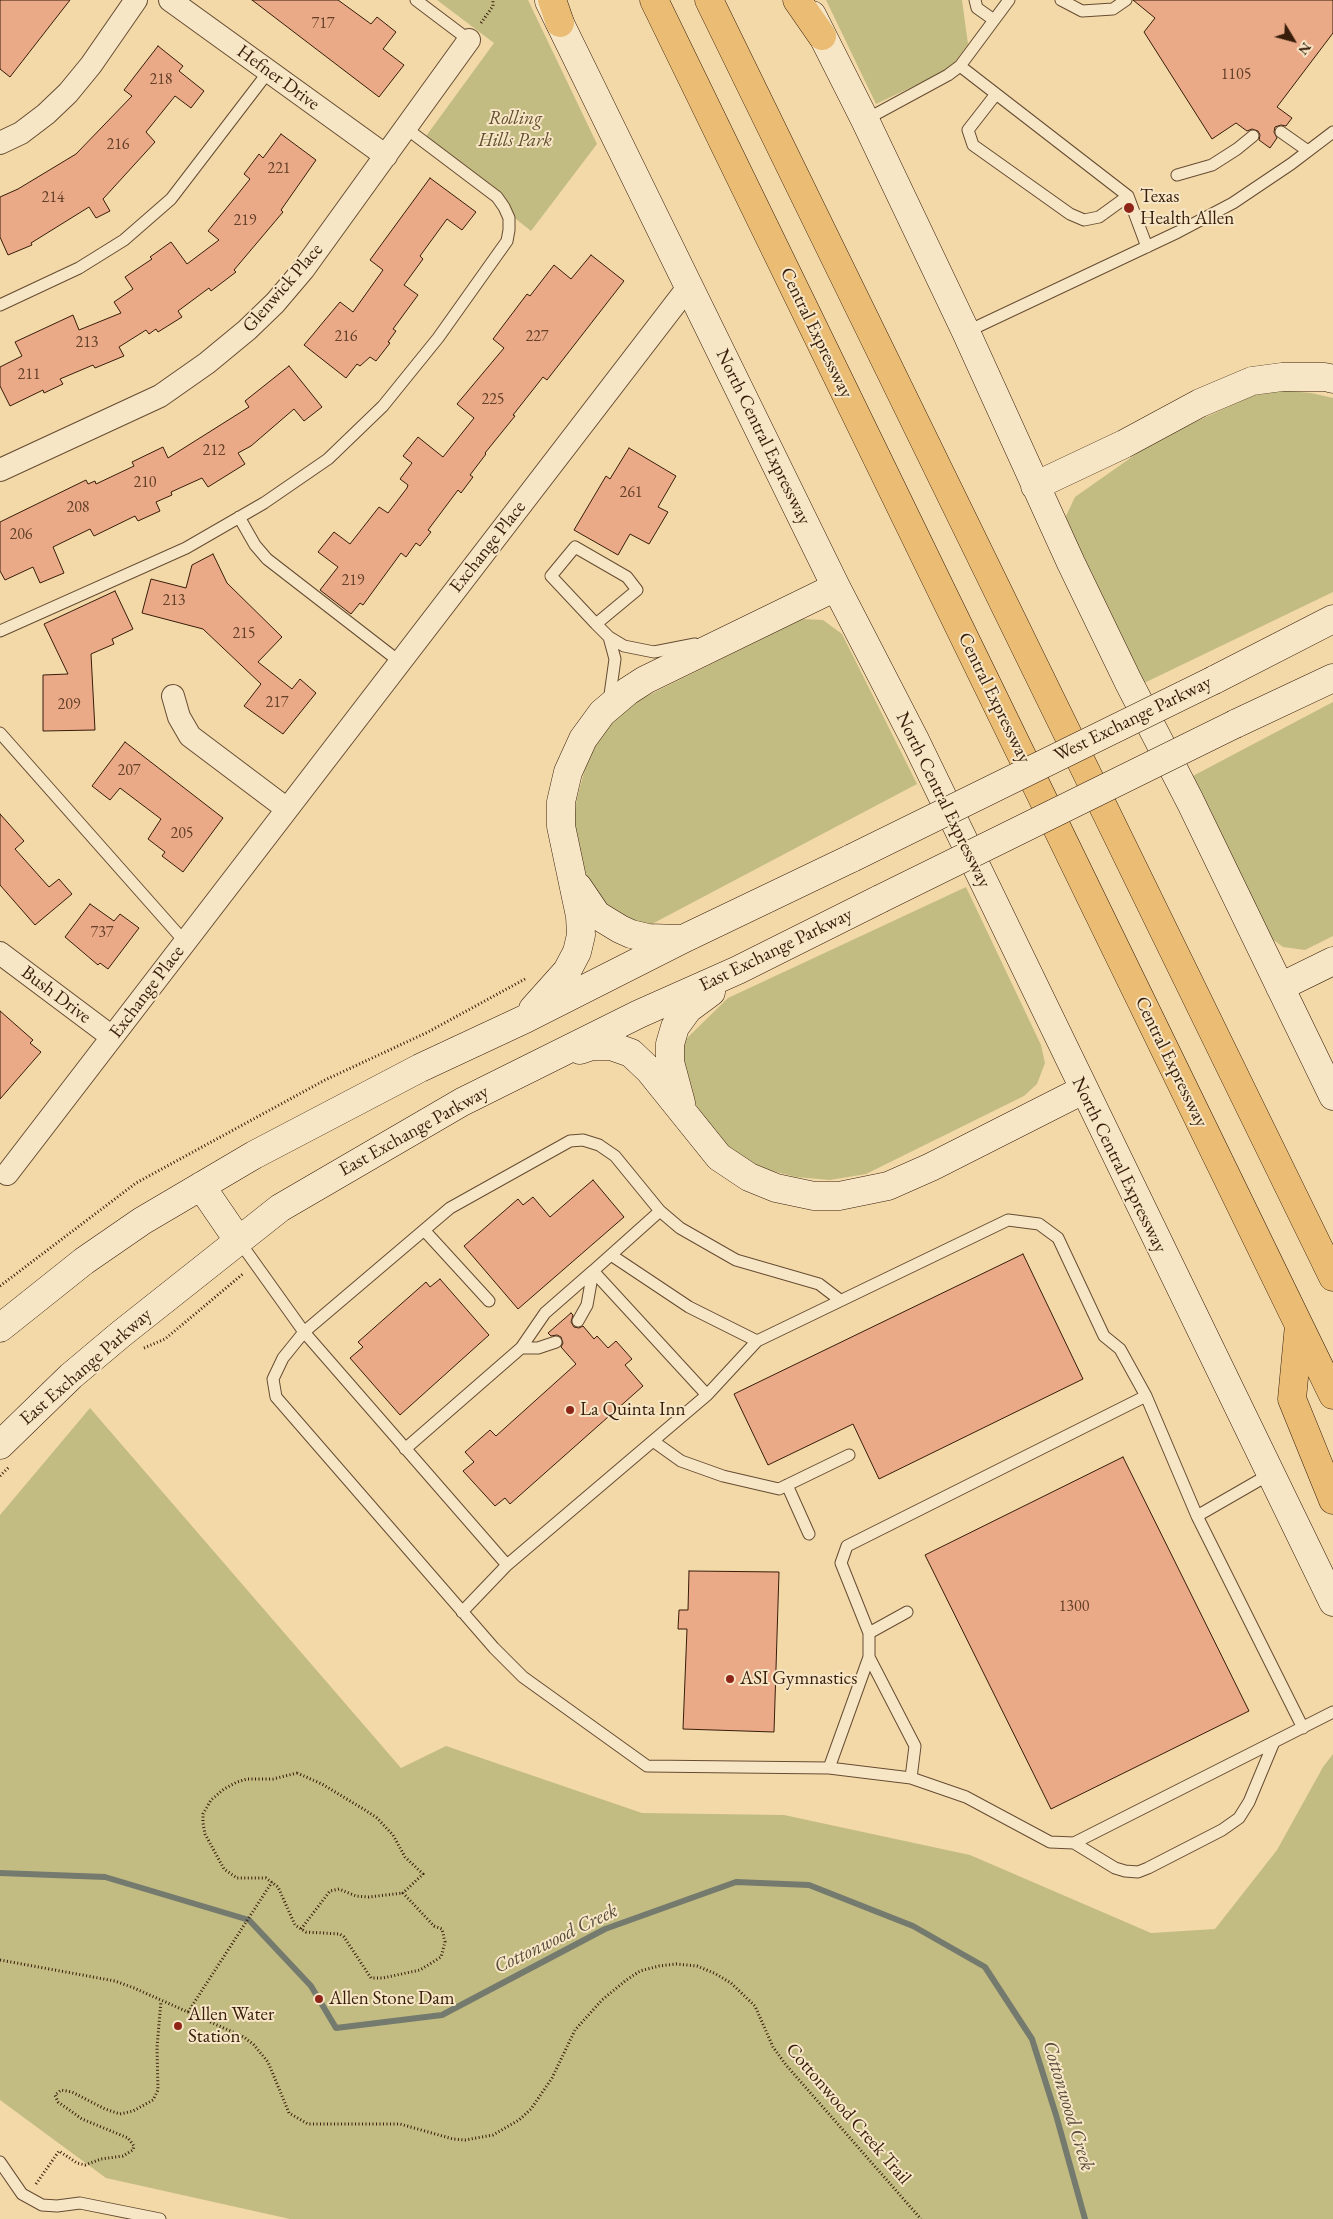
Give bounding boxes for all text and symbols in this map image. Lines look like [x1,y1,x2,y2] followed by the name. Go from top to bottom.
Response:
[311,14,335,34] house number: 717
[1268,15,1318,65] north arrow
[1294,39,1316,59] text: N
[232,40,324,116] street label: Hefner Drive
[1221,65,1251,85] house number: 1105
[149,70,173,90] house number: 218
[478,108,552,152] park label: Rolling Hills Park
[106,135,130,155] house number: 216
[267,159,291,179] house number: 221
[1140,186,1234,230] place label: Texas Health Allen
[41,188,65,208] house number: 214
[1122,201,1136,215] marker: Texas Health Allen
[233,211,257,231] house number: 219
[238,239,328,337] street label: Glenwick Place
[775,264,857,402] street label: Central Expressway
[334,327,358,347] house number: 216
[525,327,549,347] house number: 227
[75,333,99,353] house number: 213
[711,345,815,529] street label: North Central Expressway
[17,365,41,385] house number: 211
[481,390,505,410] house number: 225
[202,441,226,461] house number: 212
[133,473,157,493] house number: 210
[619,483,643,503] house number: 261
[445,496,531,598] street label: Exchange Place
[66,498,90,518] house number: 208
[9,525,33,545] house number: 206
[341,571,365,591] house number: 219
[162,591,186,611] house number: 213
[232,624,256,644] house number: 215
[953,629,1035,767] street label: Central Expressway
[1050,671,1216,767] street label: West Exchange Parkway
[265,693,289,713] house number: 217
[57,695,81,715] house number: 209
[891,708,995,892] street label: North Central Expressway
[117,761,141,781] house number: 207
[170,824,194,844] house number: 205
[696,903,856,997] street label: East Exchange Parkway
[90,923,114,943] house number: 737
[105,941,189,1043] street label: Exchange Place
[17,961,95,1029] street label: Bush Drive
[1130,993,1212,1131] street label: Central Expressway
[1067,1073,1171,1257] street label: North Central Expressway
[335,1080,493,1182] street label: East Exchange Parkway
[15,1303,157,1431] street label: East Exchange Parkway
[580,1399,686,1421] place label: La Quinta Inn
[564,1404,576,1416] marker: La Quinta Inn
[1059,1597,1089,1617] house number: 1300
[740,1668,857,1690] place label: ASI Gymnastics
[724,1673,736,1685] marker: ASI Gymnastics
[490,1899,622,1979] water label: Cottonwood Creek
[329,1988,455,2010] place label: Allen Stone Dam
[313,1993,325,2005] marker: Allen Stone Dam
[188,2004,274,2048] place label: Allen Water Station
[172,2020,184,2032] marker: Allen Water Station
[1037,2038,1099,2174] water label: Cottonwood Creek
[780,2039,916,2189] street label: Cottonwood Creek Trail

